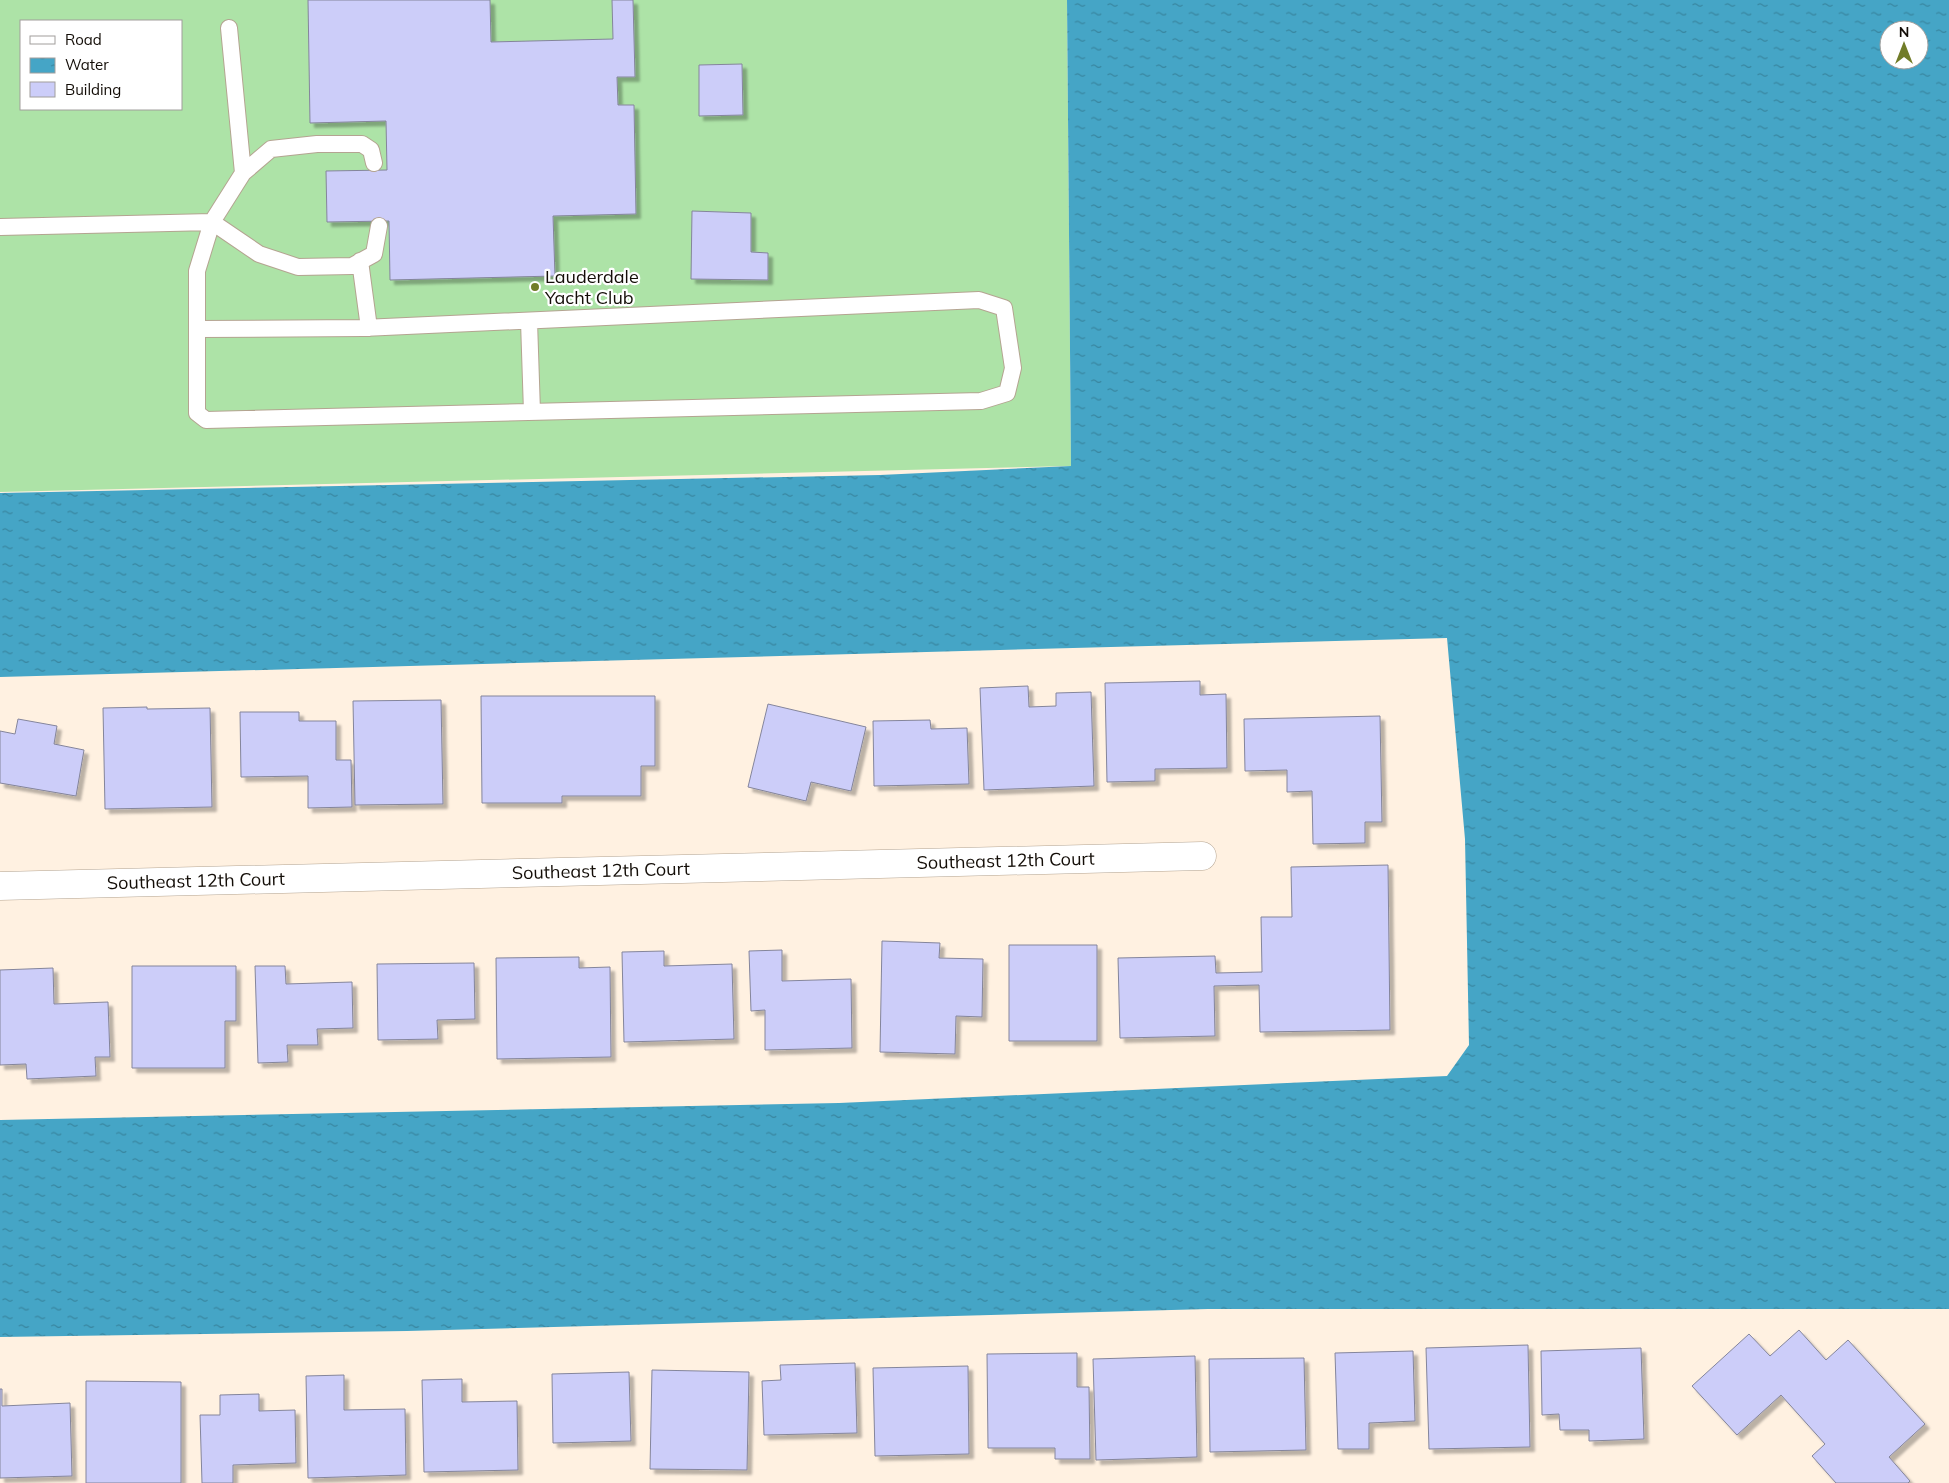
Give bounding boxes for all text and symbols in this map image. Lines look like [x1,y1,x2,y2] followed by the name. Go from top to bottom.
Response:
[20,20,182,110] legend
[1879,20,1929,70] north arrow
[1899,23,1909,41] text: N
[65,30,102,49] text: Road
[65,55,109,74] text: Water
[65,80,121,99] text: Building
[544,265,639,309] place label: Lauderdale Yacht Club
[529,281,541,293] marker: Lauderdale Yacht Club
[916,847,1095,874] street label: Southeast 12th Court
[511,857,690,884] street label: Southeast 12th Court
[107,867,285,894] street label: Southeast 12th Court

